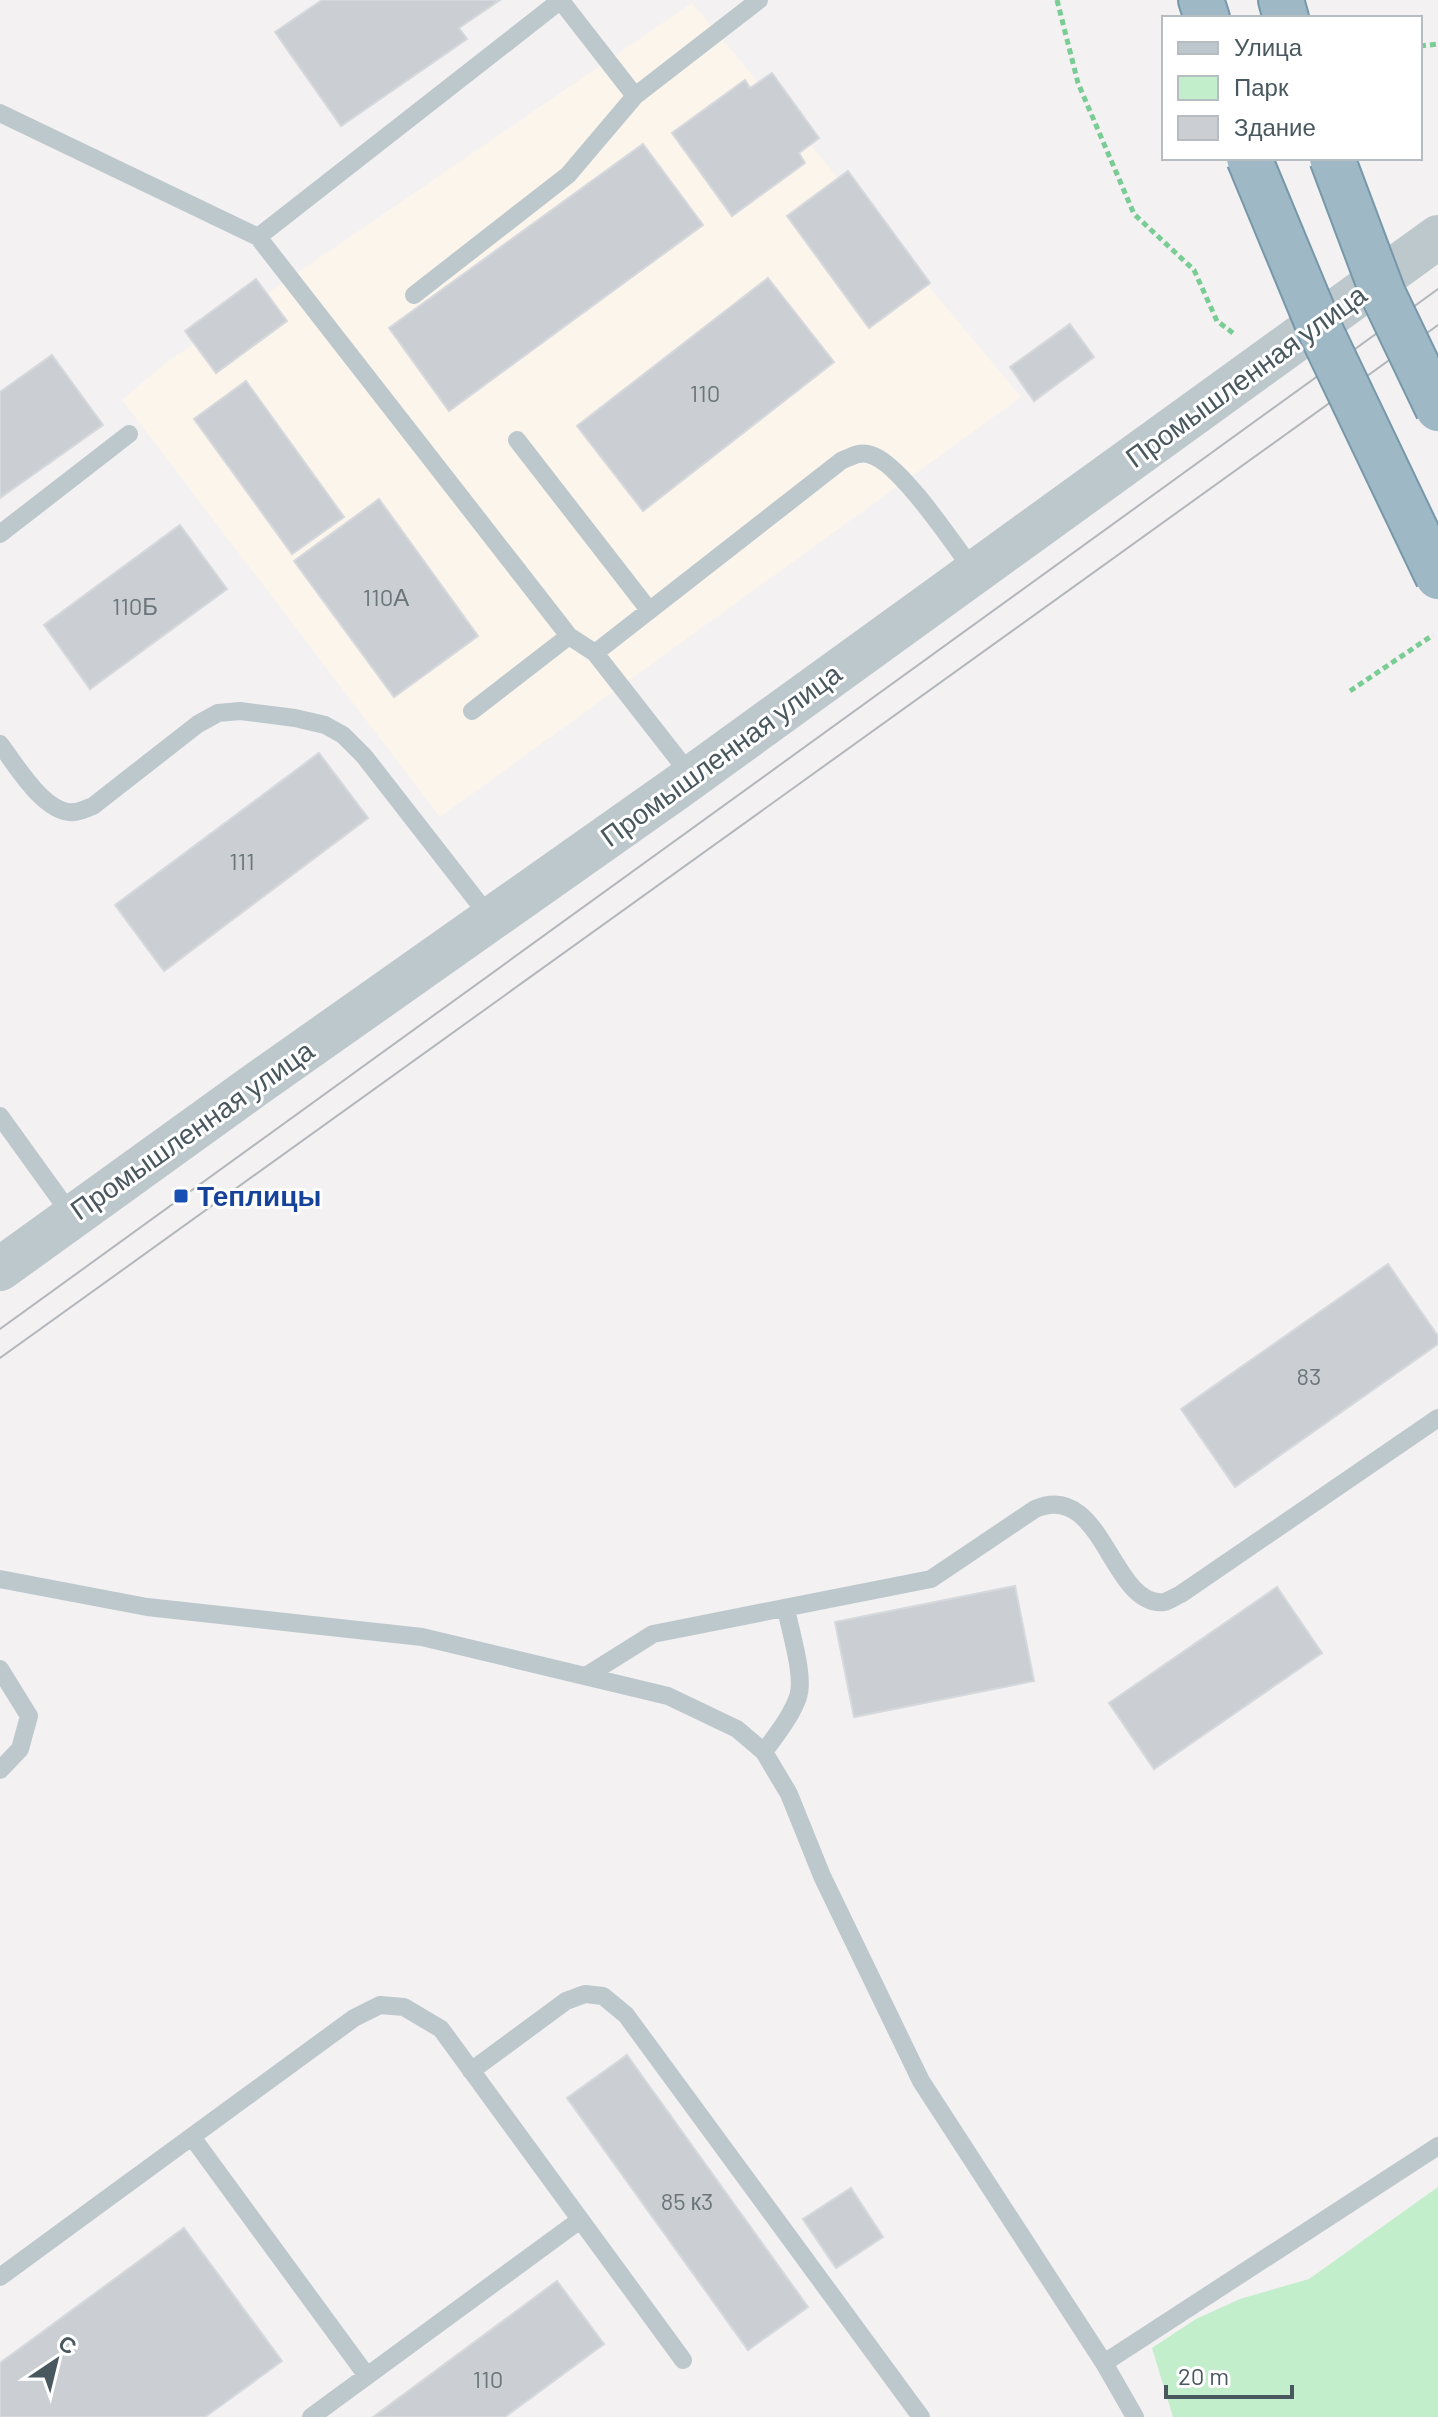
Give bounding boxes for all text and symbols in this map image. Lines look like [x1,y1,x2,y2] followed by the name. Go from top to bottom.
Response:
[1162,16,1422,160] legend
[1234,32,1303,61] text: Улица
[1234,72,1289,101] text: Парк
[1234,112,1316,141] text: Здание
[1118,276,1373,474] street label: Промышленная улица
[690,378,720,407] house number: 110
[363,582,409,611] house number: 110А
[112,591,158,620] house number: 110Б
[593,655,848,853] street label: Промышленная улица
[229,846,255,875] house number: 111
[63,1032,320,1226] street label: Промышленная улица
[197,1178,321,1212] place label: Теплицы
[172,1187,190,1205] marker: Теплицы
[1297,1361,1321,1390] house number: 83
[661,2186,713,2215] house number: 85 к3
[16,2321,96,2401] north arrow
[54,2329,82,2359] text: С
[1166,2349,1292,2399] scale bar
[1178,2361,1229,2390] text: 20 m
[473,2364,503,2393] house number: 110

